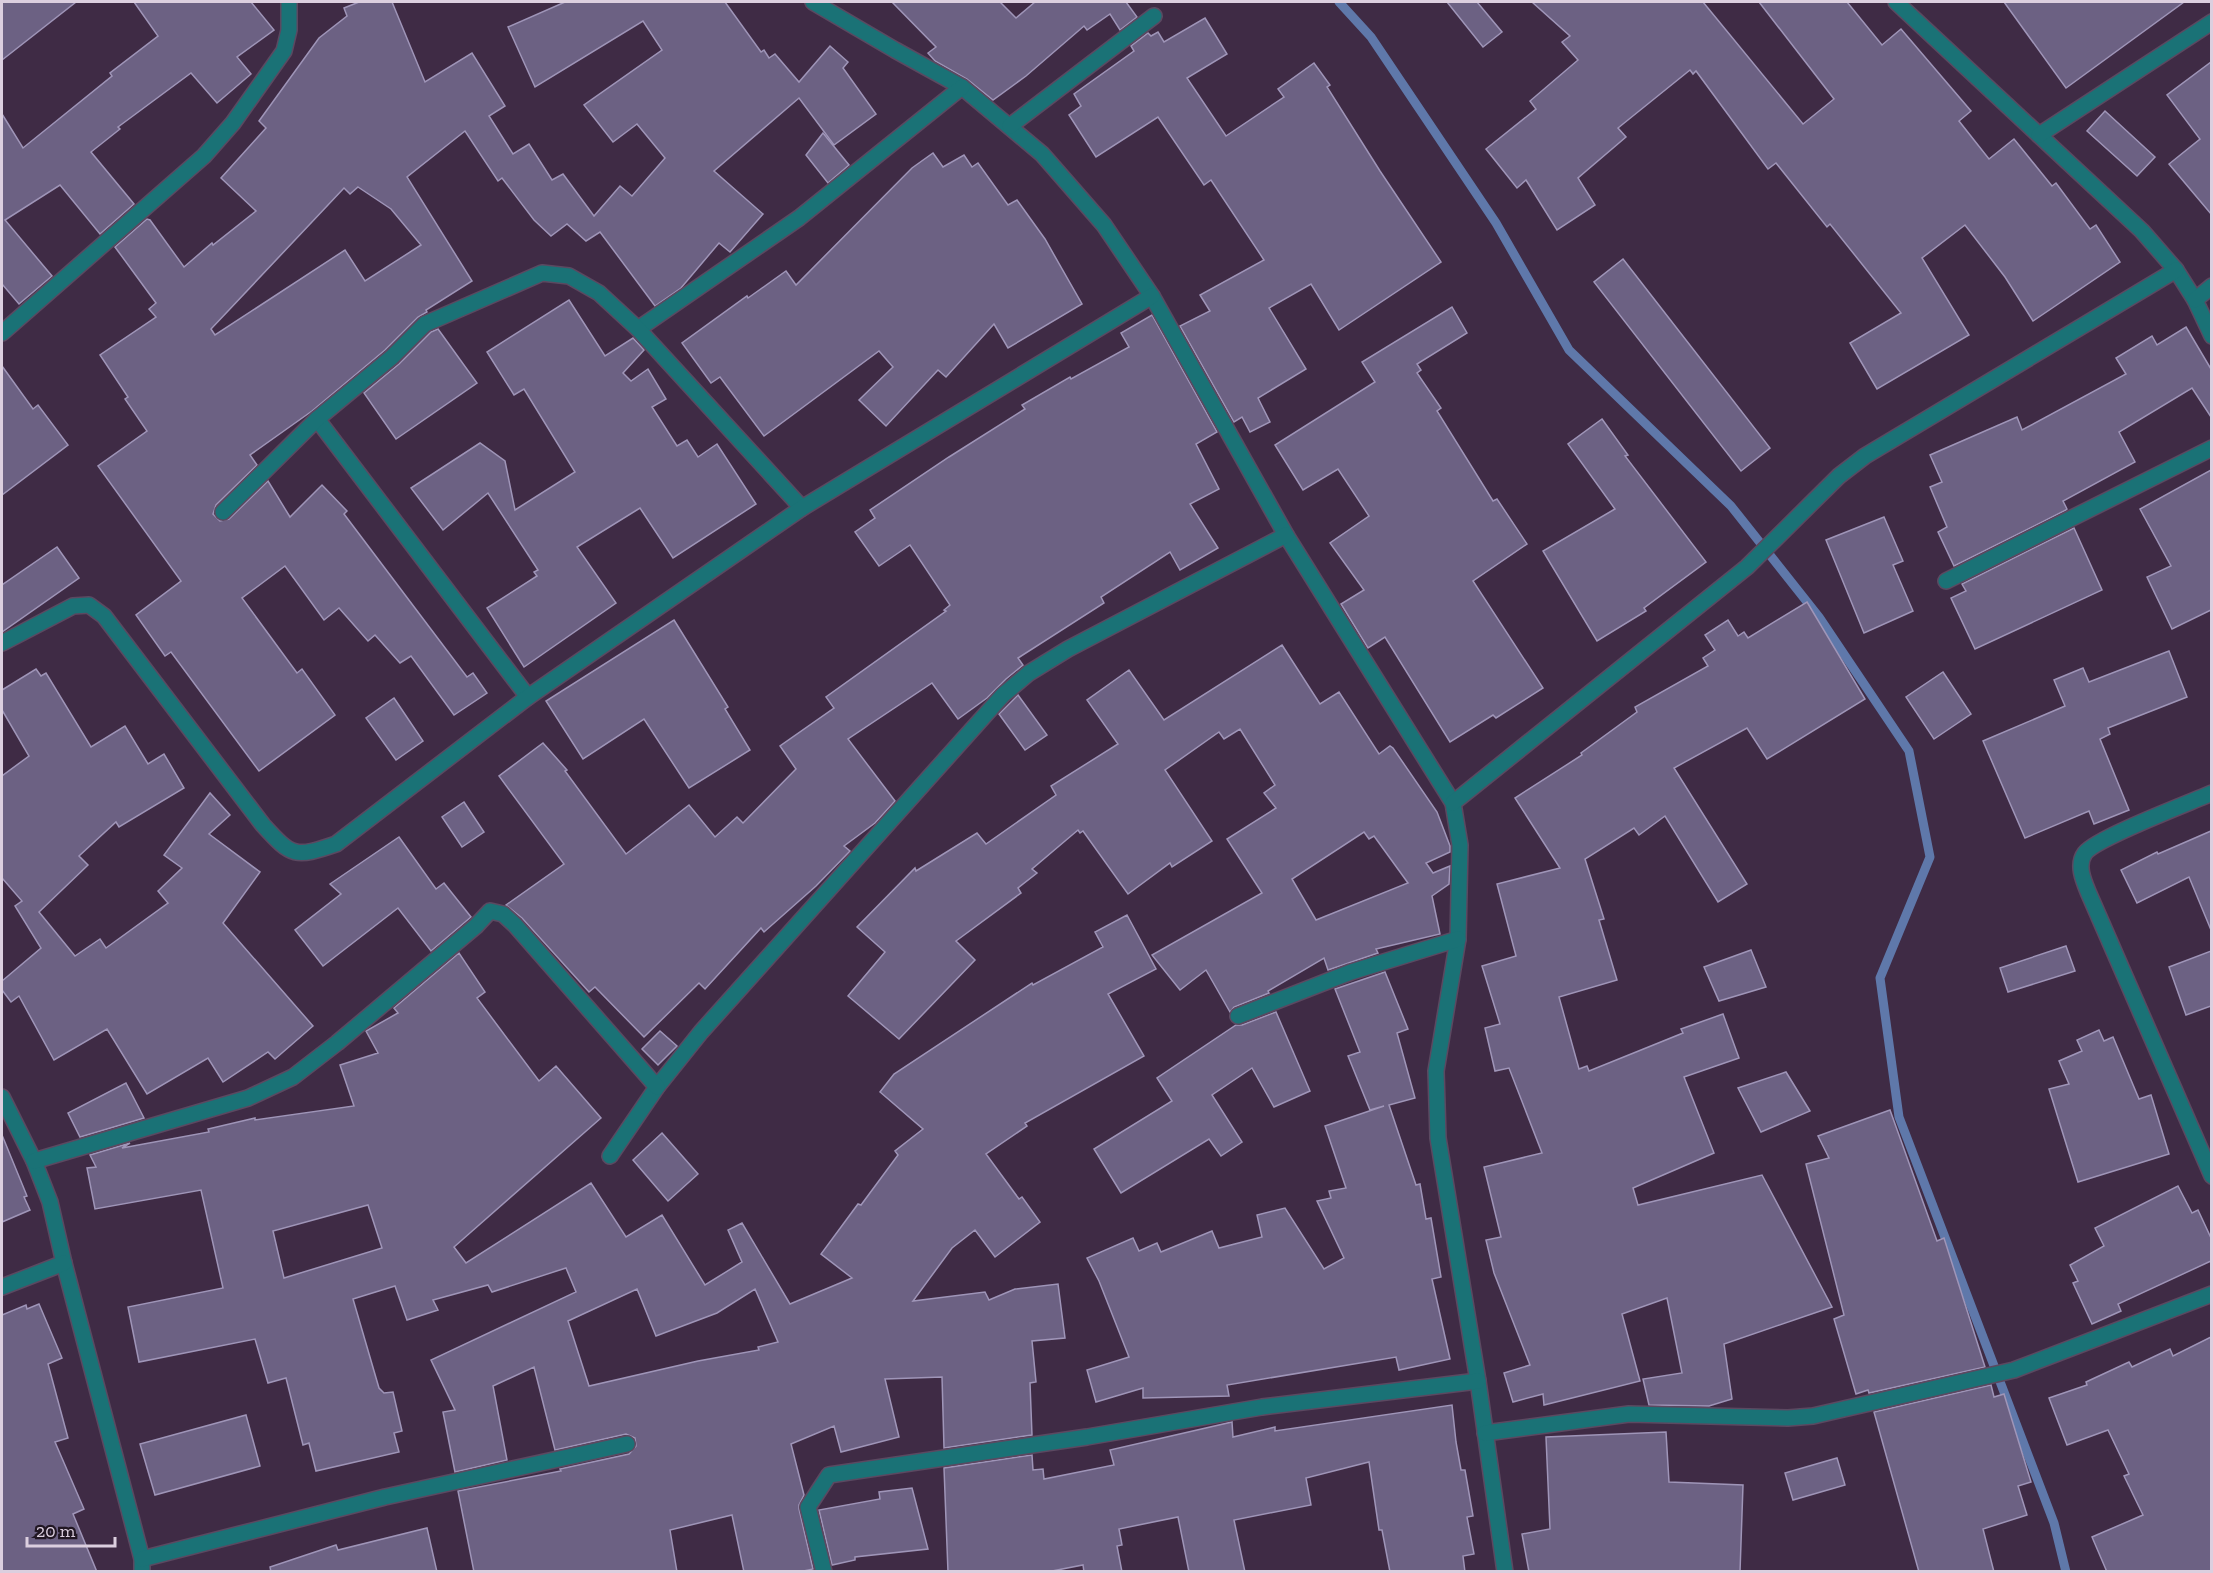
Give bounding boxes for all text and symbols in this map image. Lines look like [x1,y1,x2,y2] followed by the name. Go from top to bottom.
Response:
[27,1510,116,1548] scale bar
[36,1520,76,1542] text: 20 m

